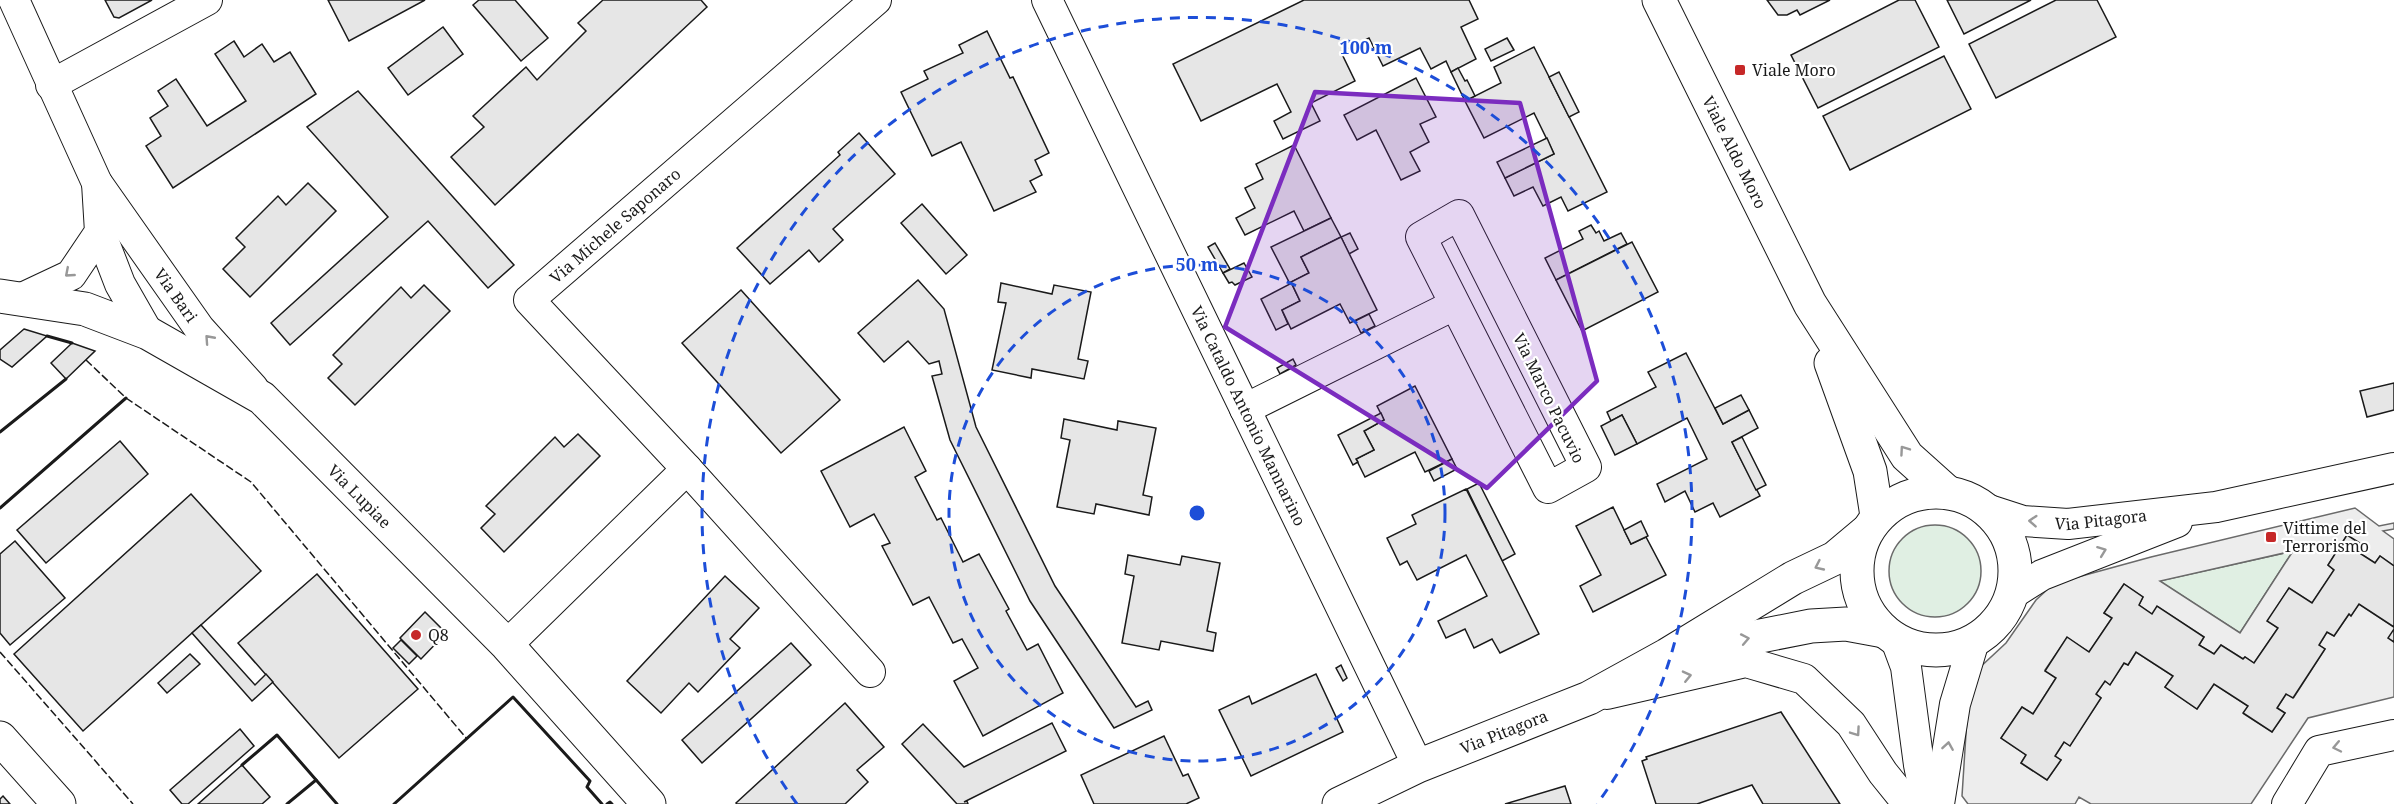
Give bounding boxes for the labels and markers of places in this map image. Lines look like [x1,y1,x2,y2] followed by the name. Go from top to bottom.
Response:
[1752,59,1836,81] place label: Viale Moro
[1733,63,1747,77] marker: Viale Moro
[1187,503,1207,523] centre of rings
[2283,517,2369,557] place label: Vittime del Terrorismo
[2264,530,2278,544] marker: Vittime del Terrorismo
[428,624,449,646] place label: Q8
[409,628,423,642] marker: Q8

